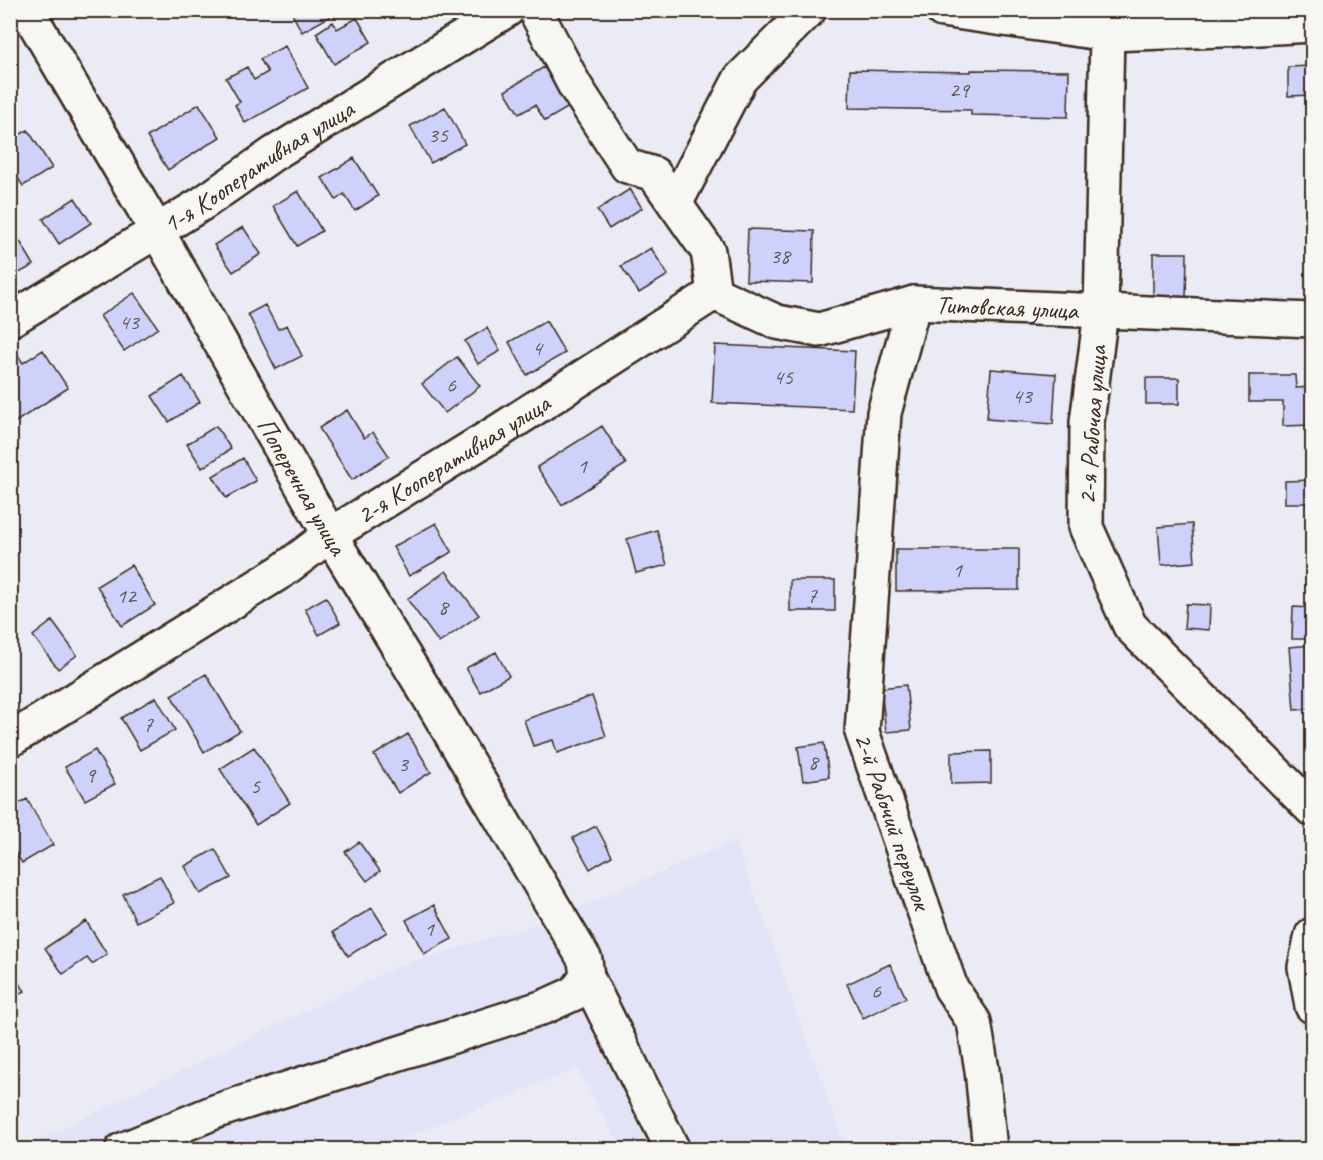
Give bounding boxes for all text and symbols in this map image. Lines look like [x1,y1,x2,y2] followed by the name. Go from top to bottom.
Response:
[949,76,971,104] house number: 29
[157,91,361,240] street label: 1-я Кооперативная улица
[428,121,449,149] house number: 35
[770,242,792,270] house number: 38
[935,287,1080,327] street label: Титовская улица
[119,308,141,336] house number: 43
[532,334,544,362] house number: 4
[1070,343,1114,506] street label: 2-я Рабочая улица
[773,363,794,391] house number: 45
[446,371,457,399] house number: 6
[1012,382,1034,410] house number: 43
[350,385,557,531] street label: 2-я Кооперативная улица
[250,412,355,562] street label: Поперечная улица
[577,452,588,480] house number: 1
[952,556,963,584] house number: 1
[807,581,818,609] house number: 7
[116,582,138,610] house number: 12
[438,593,450,621] house number: 8
[143,710,154,738] house number: 7
[847,728,940,916] street label: 2-й Рабочий переулок
[808,748,820,776] house number: 8
[398,750,410,778] house number: 3
[85,761,97,789] house number: 9
[250,772,261,800] house number: 5
[424,915,435,943] house number: 1
[871,977,882,1005] house number: 6

